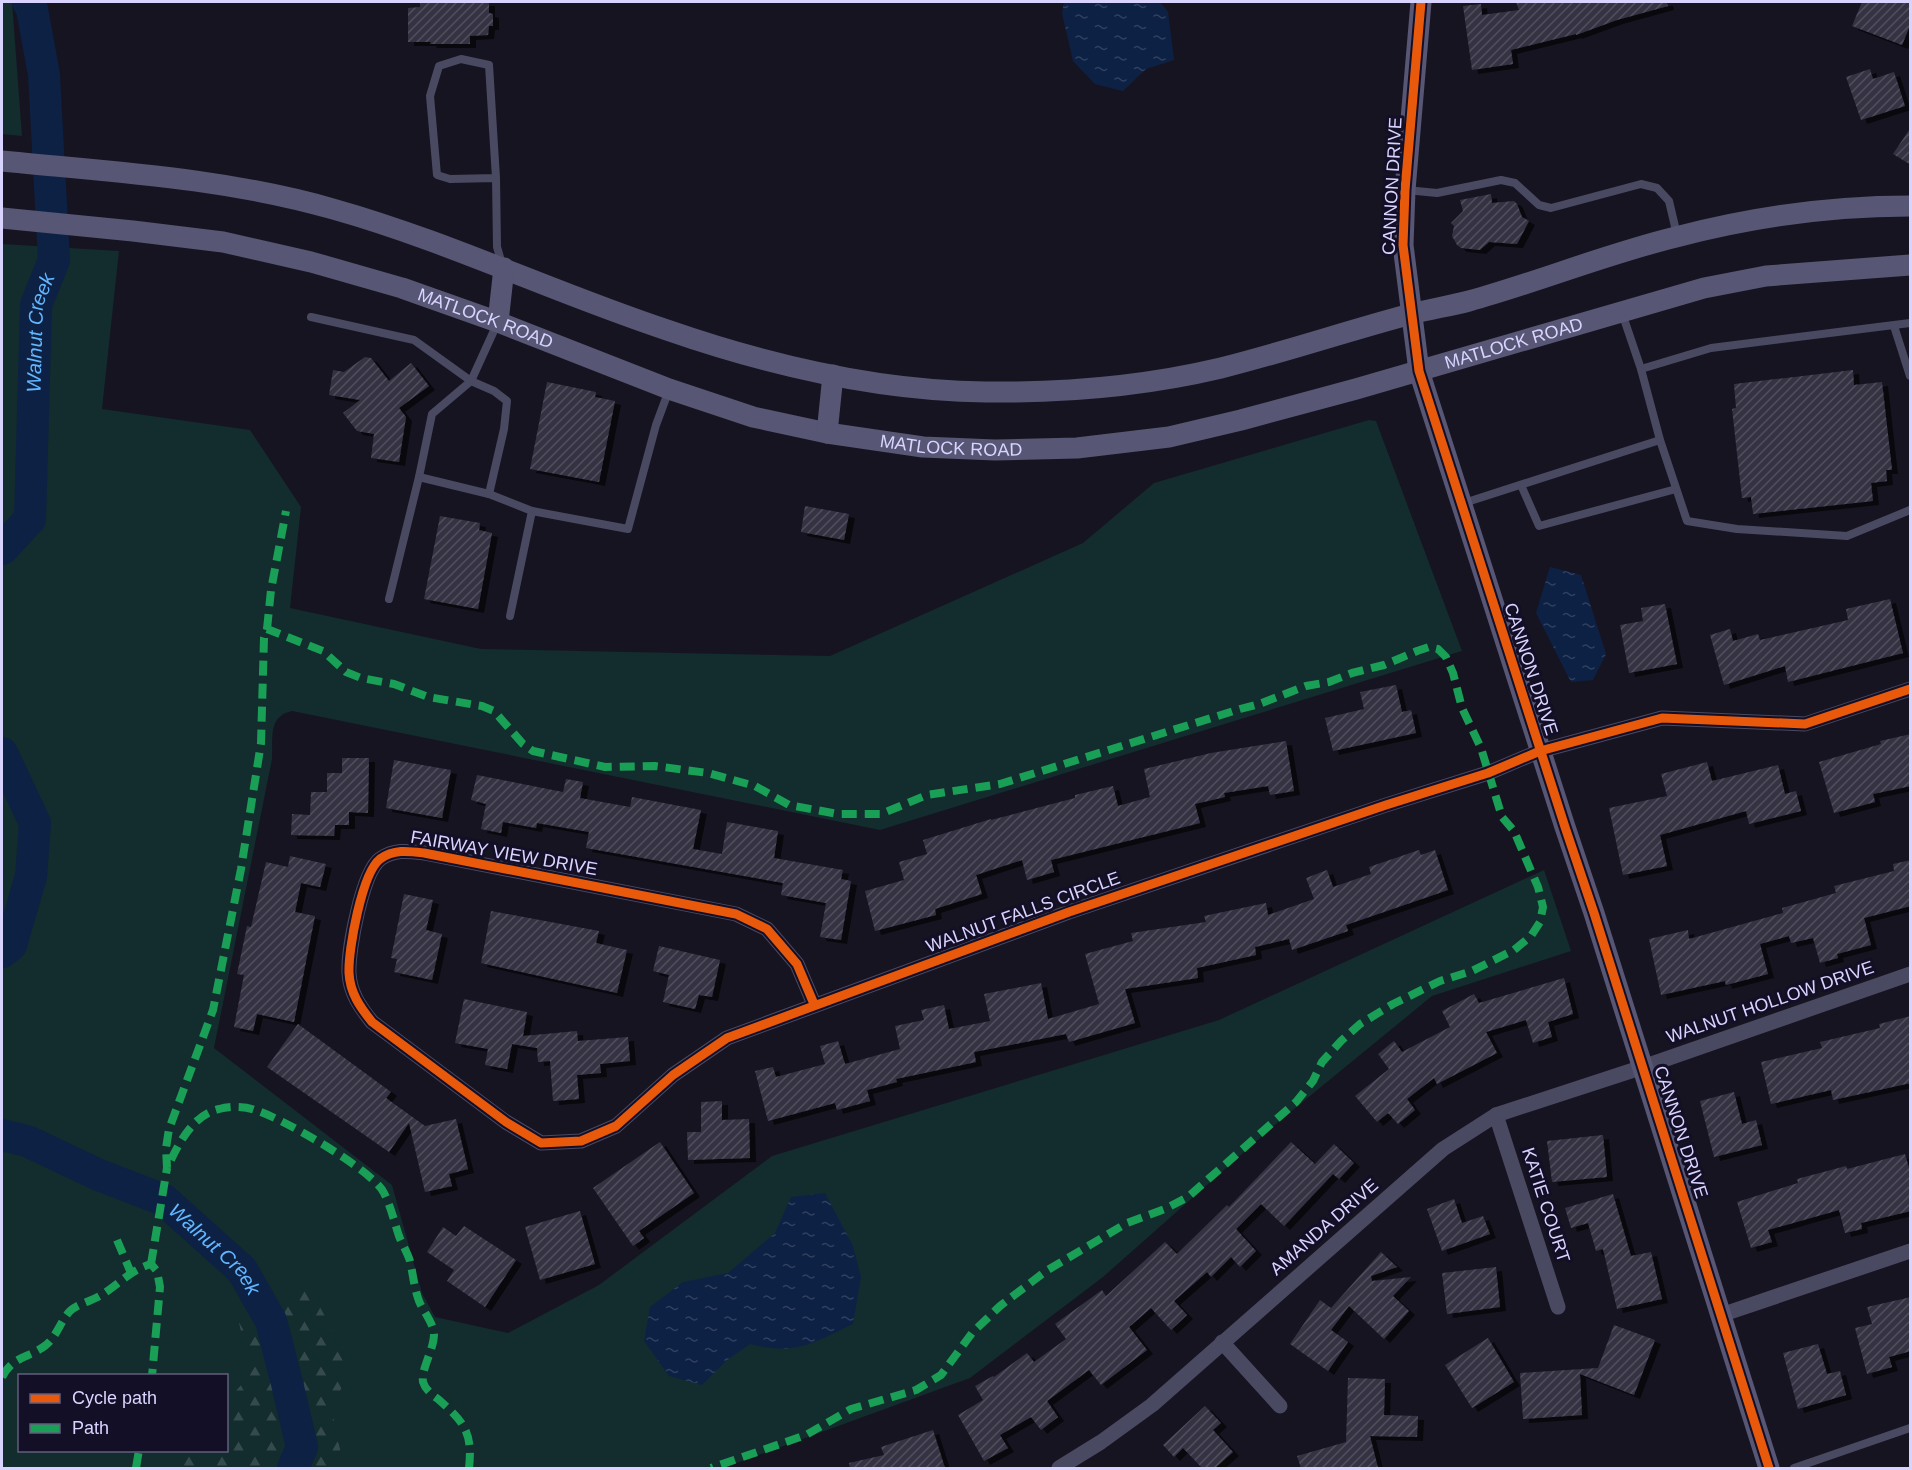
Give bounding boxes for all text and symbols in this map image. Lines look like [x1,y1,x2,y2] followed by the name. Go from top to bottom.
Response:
[1378,117,1406,255] street label: CANNON DRIVE
[23,269,59,393] water label: Walnut Creek
[415,284,556,353] street label: MATLOCK ROAD
[1442,314,1585,373] street label: MATLOCK ROAD
[879,431,1023,460] street label: MATLOCK ROAD
[1500,600,1562,738] street label: CANNON DRIVE
[409,827,599,879] street label: FAIRWAY VIEW DRIVE
[923,868,1123,956] street label: WALNUT FALLS CIRCLE
[1664,957,1876,1047] street label: WALNUT HOLLOW DRIVE
[1650,1063,1712,1201] street label: CANNON DRIVE
[1518,1145,1574,1265] street label: KATIE COURT
[1266,1175,1382,1279] street label: AMANDA DRIVE
[165,1199,265,1299] water label: Walnut Creek
[18,1374,228,1452] legend
[72,1388,157,1408] text: Cycle path
[72,1418,109,1438] text: Path

